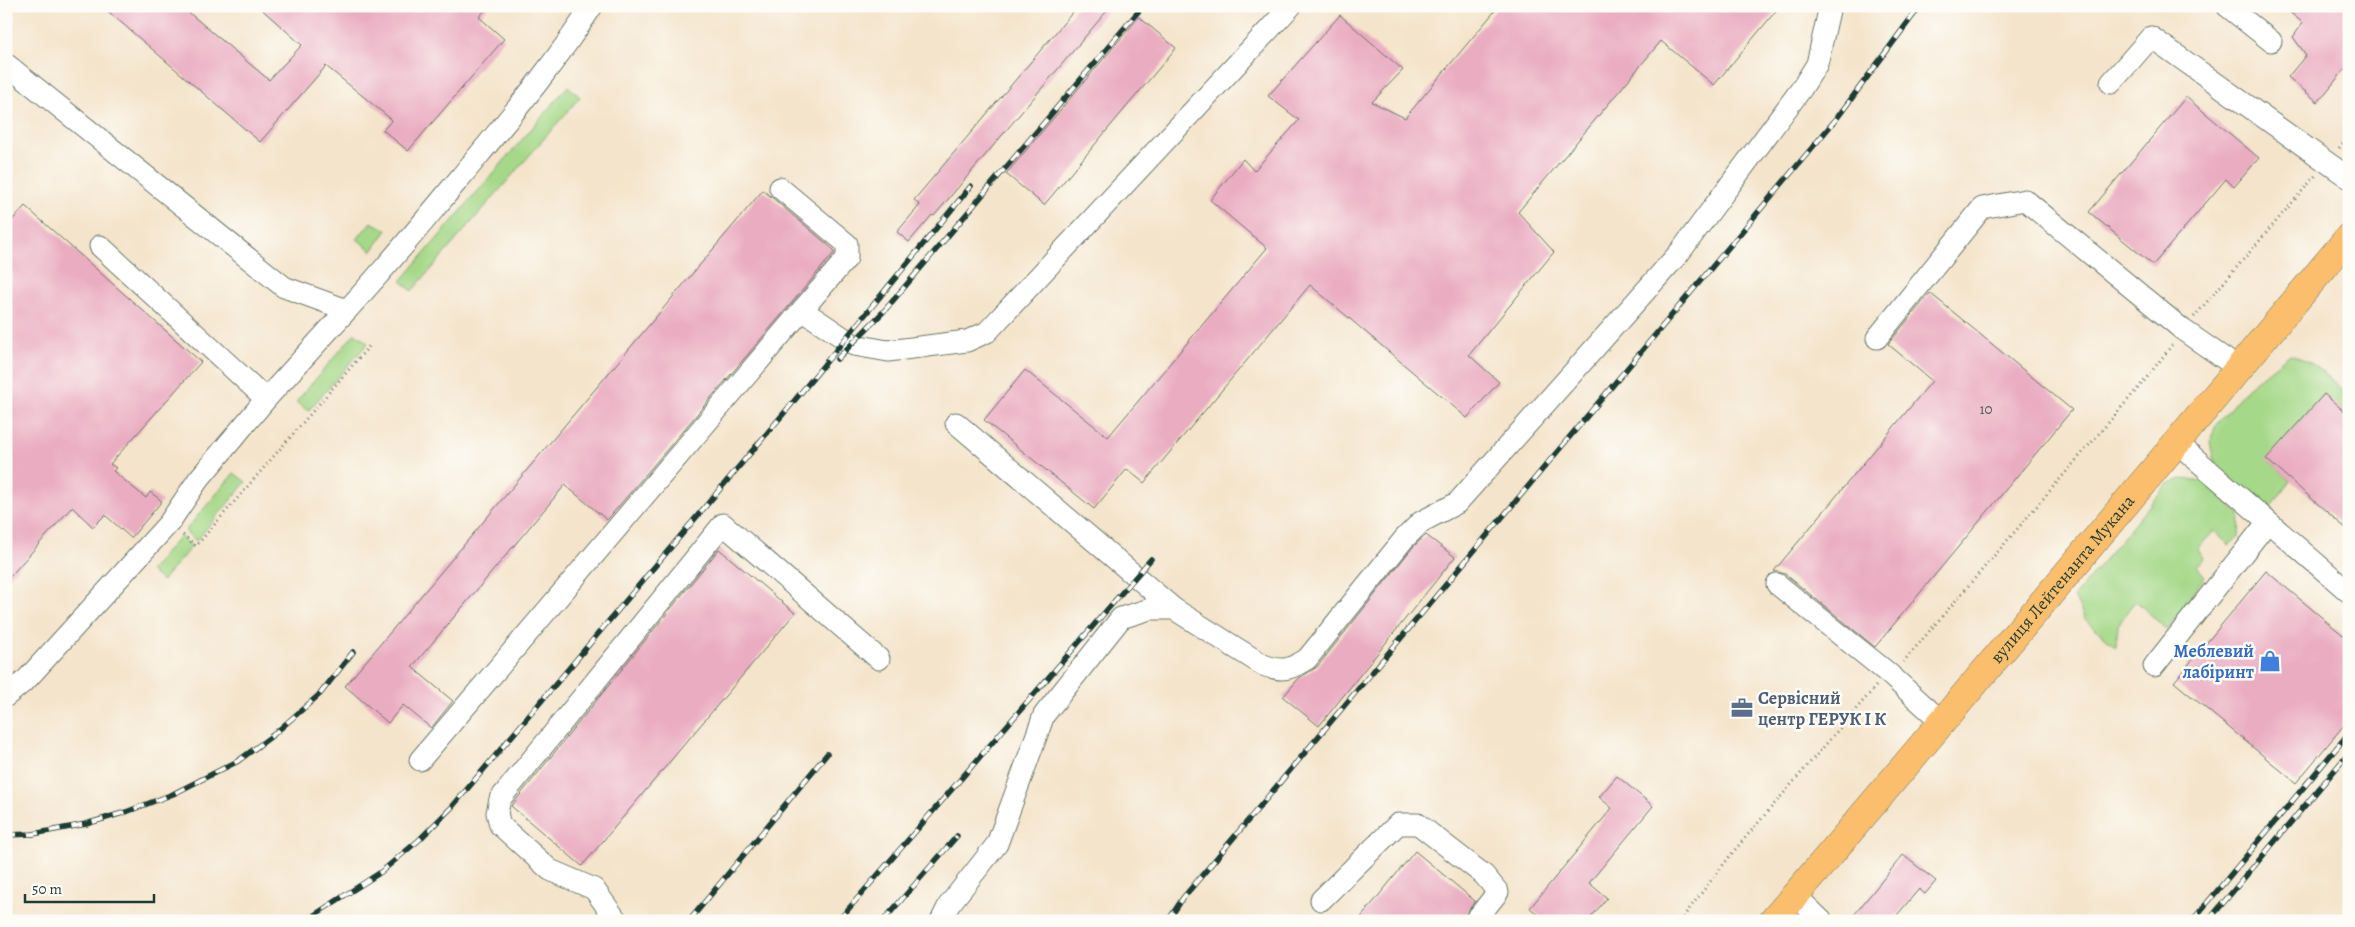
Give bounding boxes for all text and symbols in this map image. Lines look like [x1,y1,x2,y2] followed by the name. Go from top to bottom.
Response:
[1979,399,1993,419] house number: 10
[1985,489,2140,668] street label: вулиця Лейтенанта Мукана
[2174,639,2254,684] place label: Меблевий лабіринт
[2257,648,2283,674] shop icon: Меблевий лабіринт
[1758,686,1886,731] place label: Сервісний центр ГЕРУК І К
[1729,695,1755,721] office icon: Сервісний центр ГЕРУК І К
[25,872,154,904] scale bar
[32,879,62,899] text: 50 m

